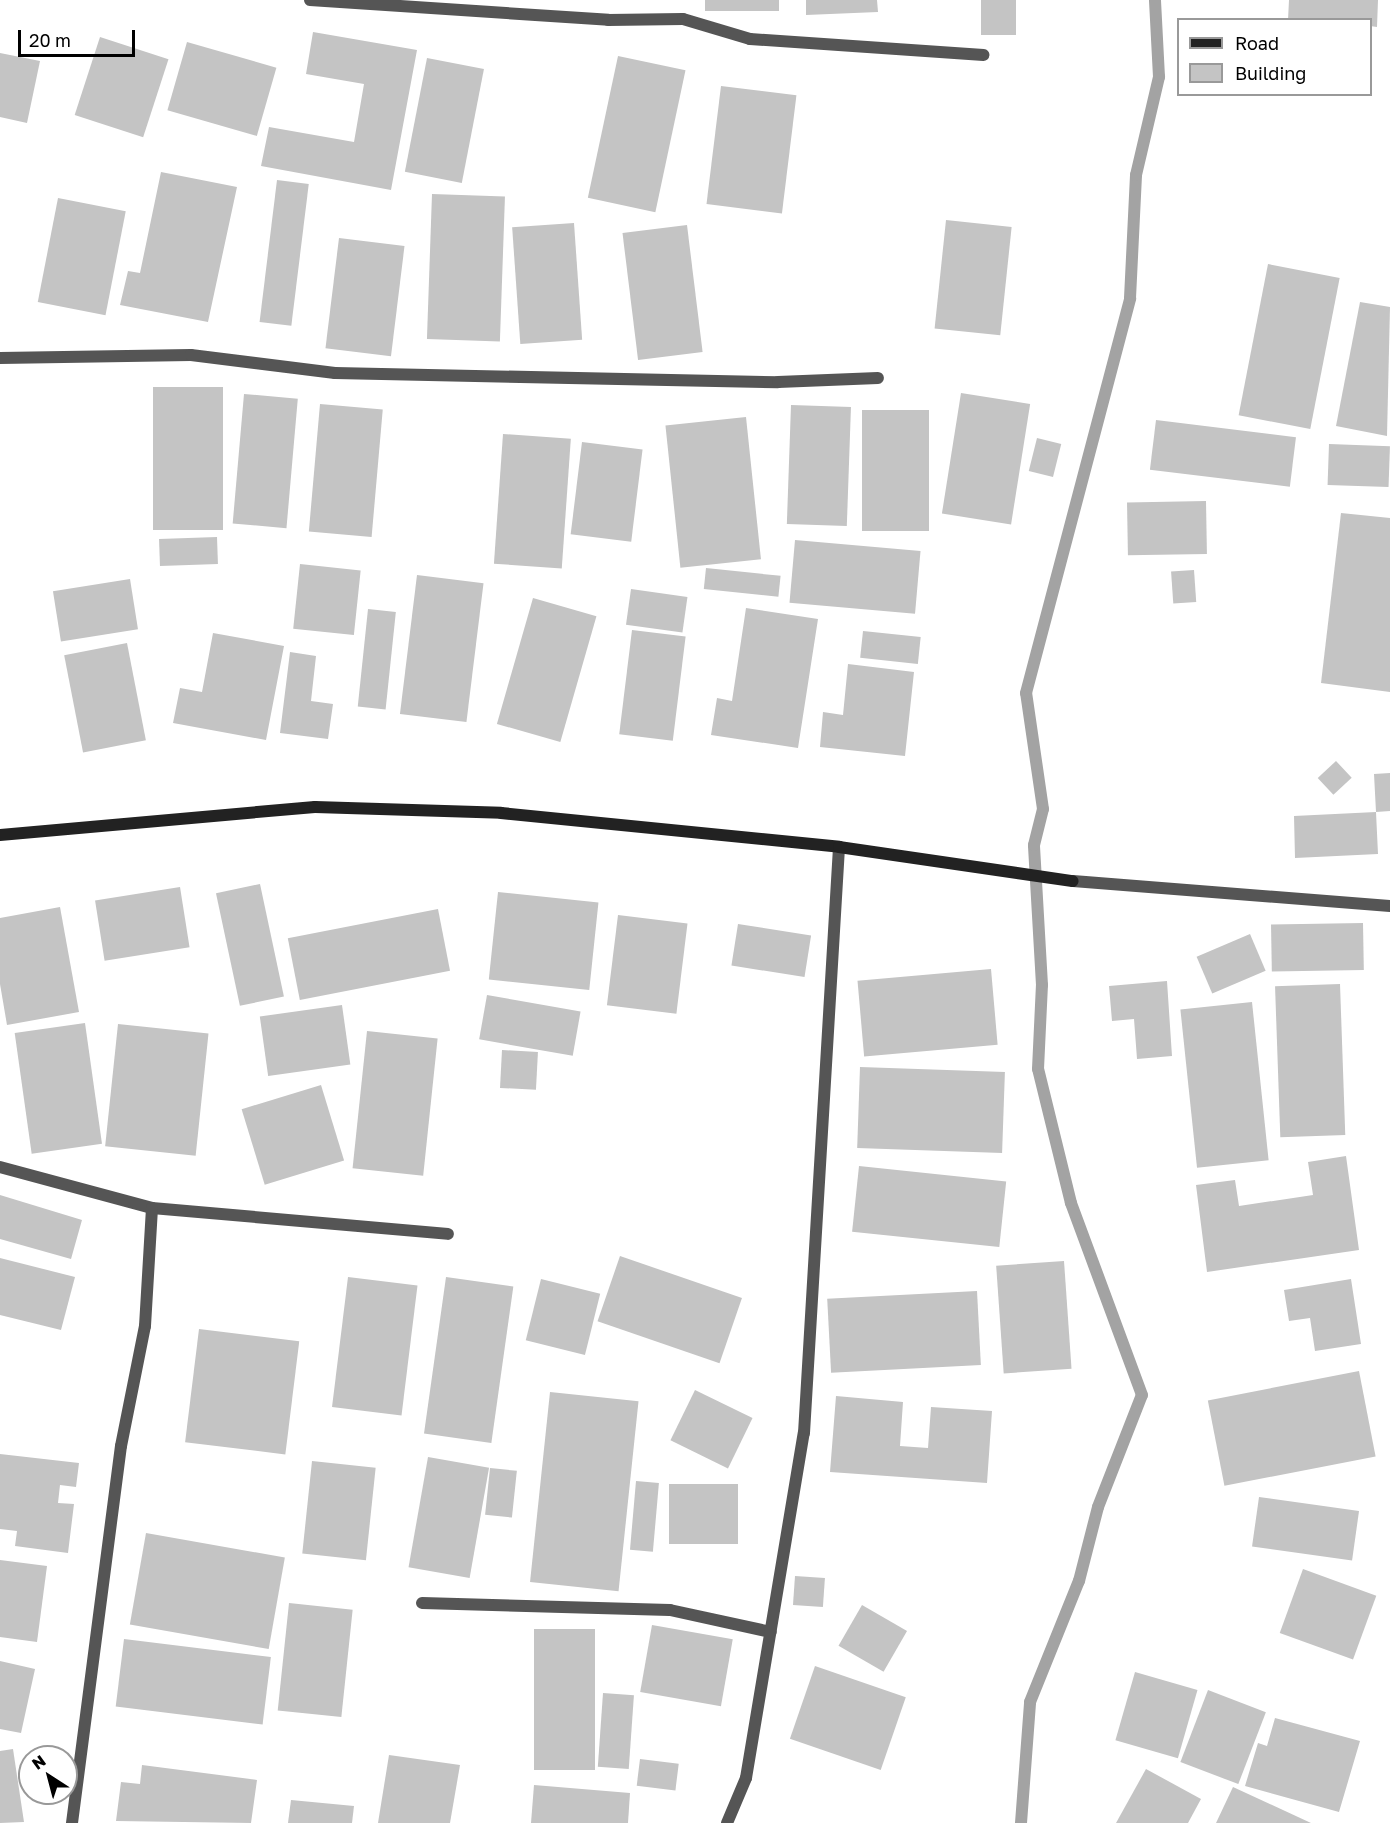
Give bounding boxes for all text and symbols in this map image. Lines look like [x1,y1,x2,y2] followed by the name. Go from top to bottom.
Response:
[21,18,138,56] scale bar
[1177,18,1372,96] legend
[29,29,71,51] text: 20 m
[1235,32,1279,54] text: Road
[1235,62,1306,84] text: Building
[18,1745,78,1805] north arrow
[28,1750,49,1774] text: N

